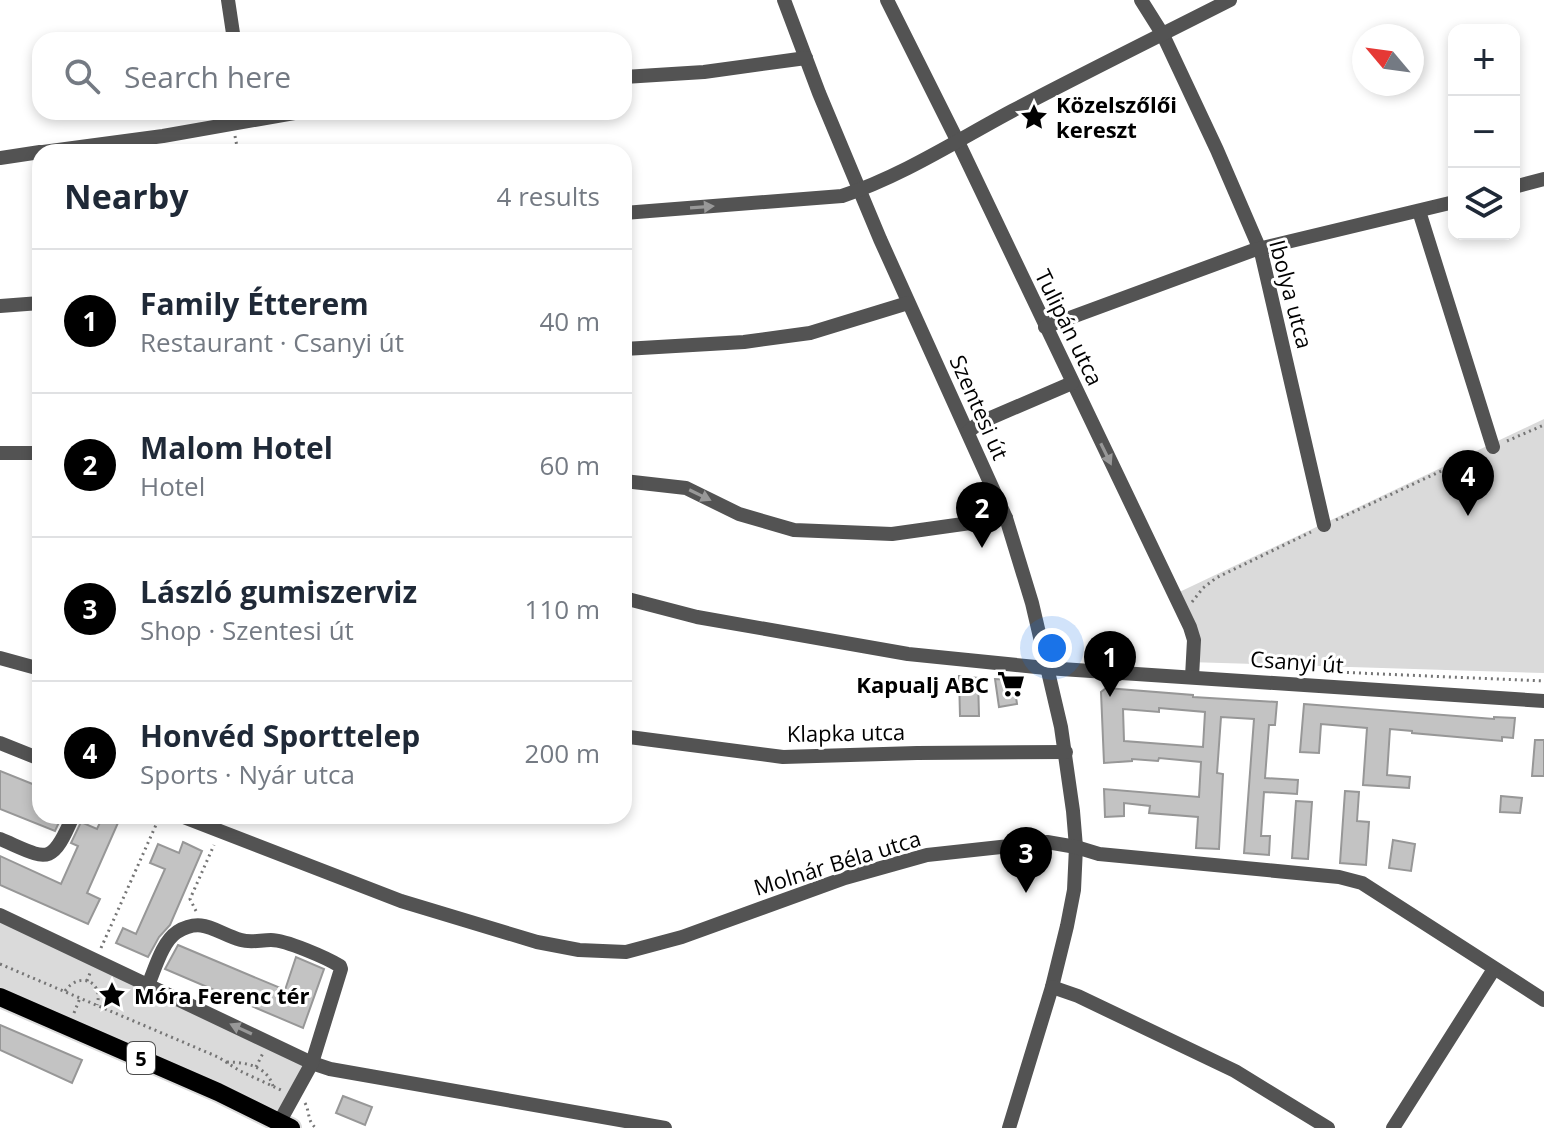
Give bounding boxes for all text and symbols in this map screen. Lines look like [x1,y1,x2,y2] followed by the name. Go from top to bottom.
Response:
[1352,24,1424,96] north arrow
[1448,24,1520,240] map controls
[1448,24,1520,96] button: +
[32,32,632,120] search box
[60,54,104,98] icon: search
[124,56,291,97] text: Search here
[1056,89,1177,144] place label: Közelszőlői kereszt
[1448,96,1520,168] button: −
[1019,102,1049,132] place icon: Közelszőlői kereszt
[1448,168,1520,240] button: layers
[64,173,189,219] text: Nearby
[497,178,600,214] text: 4 results
[690,200,715,213] one-way arrow
[1263,236,1321,352] street label: Ibolya utca
[1029,264,1111,390] street label: Tulipán utca
[140,283,369,324] text: Family Étterem
[83,303,97,339] text: 1
[539,303,600,339] text: 40 m
[140,324,404,360] text: Restaurant · Csanyi út
[944,350,1016,464] street label: Szentesi út
[140,427,333,468] text: Malom Hotel
[1099,442,1113,465] one-way arrow
[83,447,97,483] text: 2
[539,447,600,483] text: 60 m
[1442,450,1494,516] pin: 4
[140,468,205,504] text: Hotel
[956,482,1008,548] pin: 2
[688,488,712,502] one-way arrow
[140,571,417,612] text: László gumiszerviz
[83,591,97,627] text: 3
[525,591,600,627] text: 110 m
[140,612,354,648] text: Shop · Szentesi út
[1032,628,1072,668] your location
[1084,631,1136,697] pin: 1
[1249,643,1345,679] street label: Csanyi út
[856,669,989,699] place label: Kapualj ABC
[996,669,1026,699] supermarket icon: Kapualj ABC
[140,715,420,756] text: Honvéd Sporttelep
[787,716,905,748] street label: Klapka utca
[83,735,97,771] text: 4
[525,735,600,771] text: 200 m
[140,756,355,792] text: Sports · Nyár utca
[750,822,924,902] street label: Molnár Béla utca
[1000,827,1052,893] pin: 3
[97,980,127,1010] place icon: Móra Ferenc tér
[134,980,309,1010] place label: Móra Ferenc tér
[229,1022,253,1036] one-way arrow
[127,1042,155,1074] road number: 5

